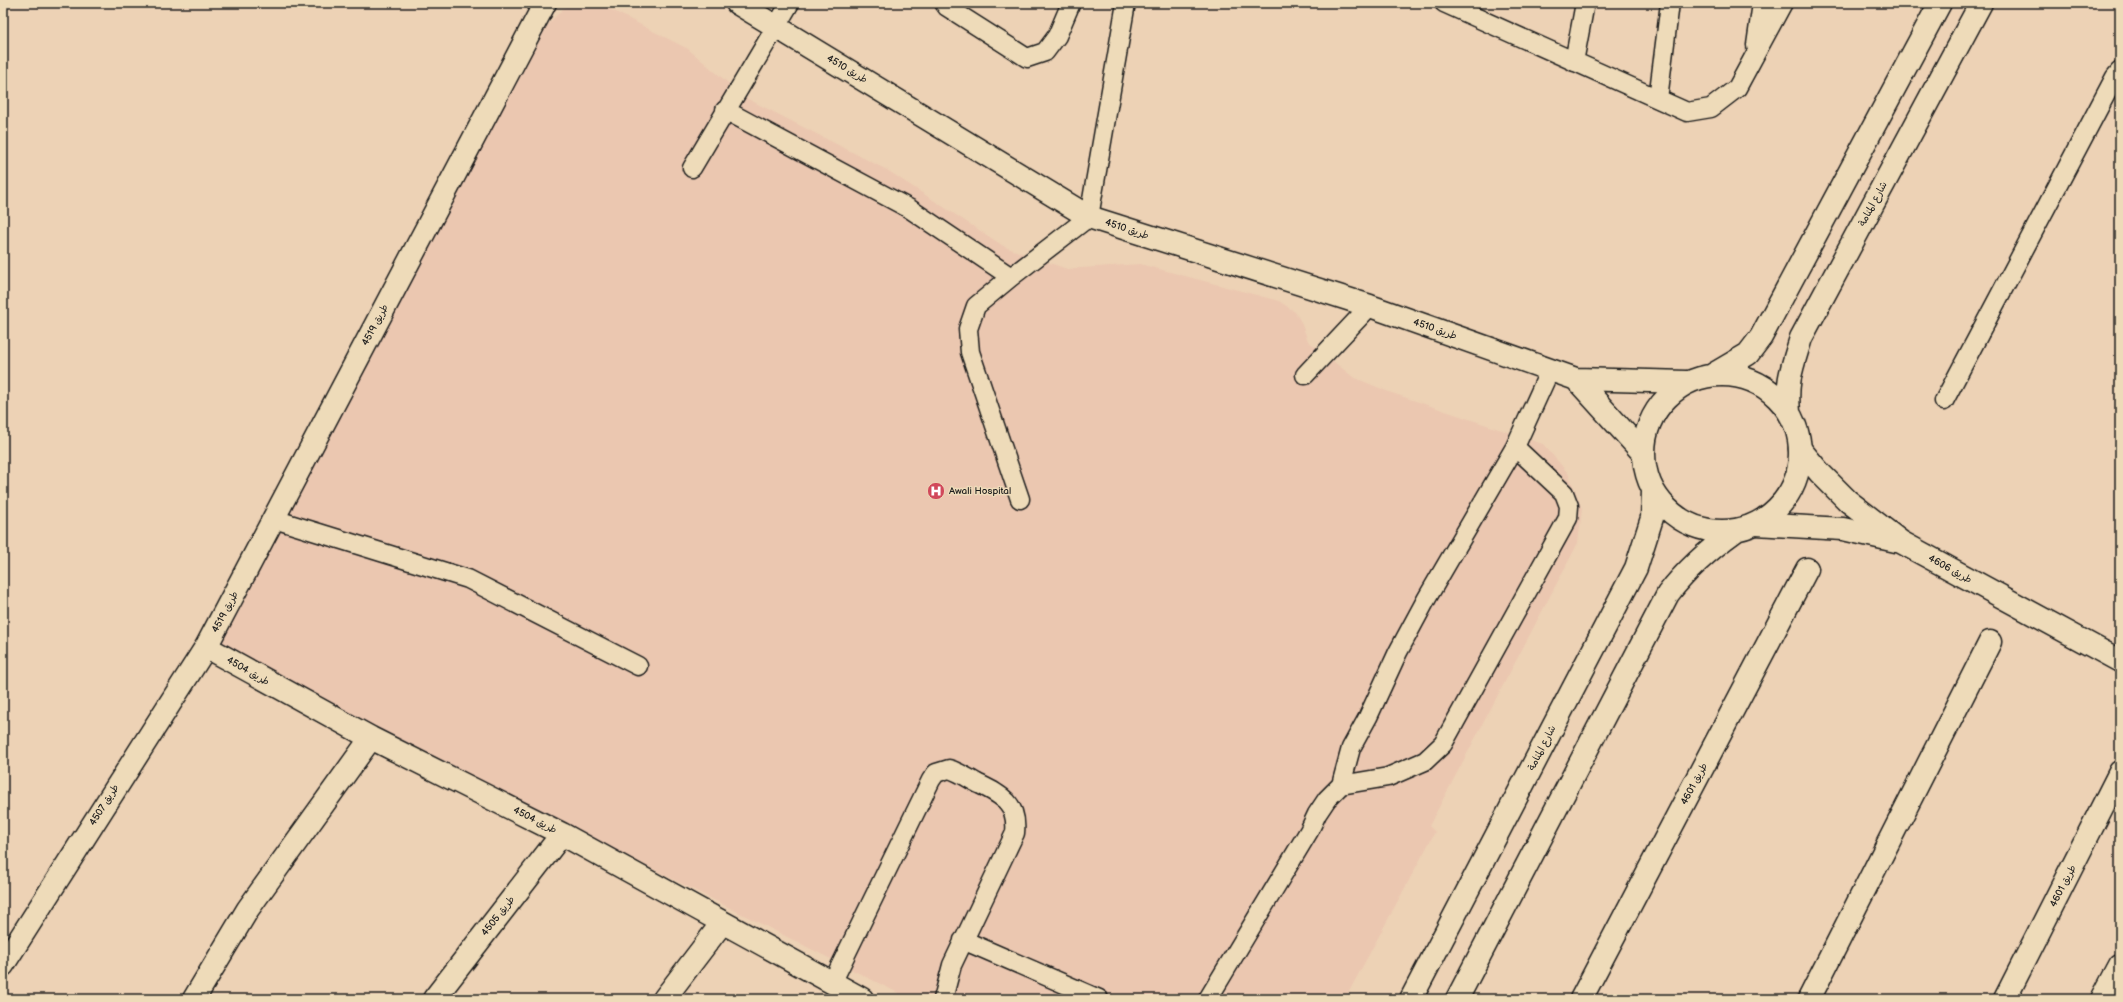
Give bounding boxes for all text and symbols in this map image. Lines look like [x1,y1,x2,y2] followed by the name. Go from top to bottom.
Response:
[824,52,870,86] street label: طريق 4510
[1856,179,1891,229] street label: شارع المنامة
[1104,216,1150,242] street label: طريق 4510
[359,302,391,348] street label: طريق 4519
[1412,316,1458,342] street label: طريق 4510
[926,481,946,501] hospital icon: Awali Hospital
[949,485,1011,497] place label: Awali Hospital
[1926,552,1974,586] street label: طريق 4606
[209,589,241,635] street label: طريق 4519
[224,654,272,688] street label: طريق 4504
[1525,723,1560,773] street label: شارع المنامة
[1678,761,1710,807] street label: طريق 4601
[87,782,121,828] street label: طريق 4507
[511,804,559,836] street label: طريق 4504
[2047,863,2079,909] street label: طريق 4601
[479,894,517,938] street label: طريق 4505

